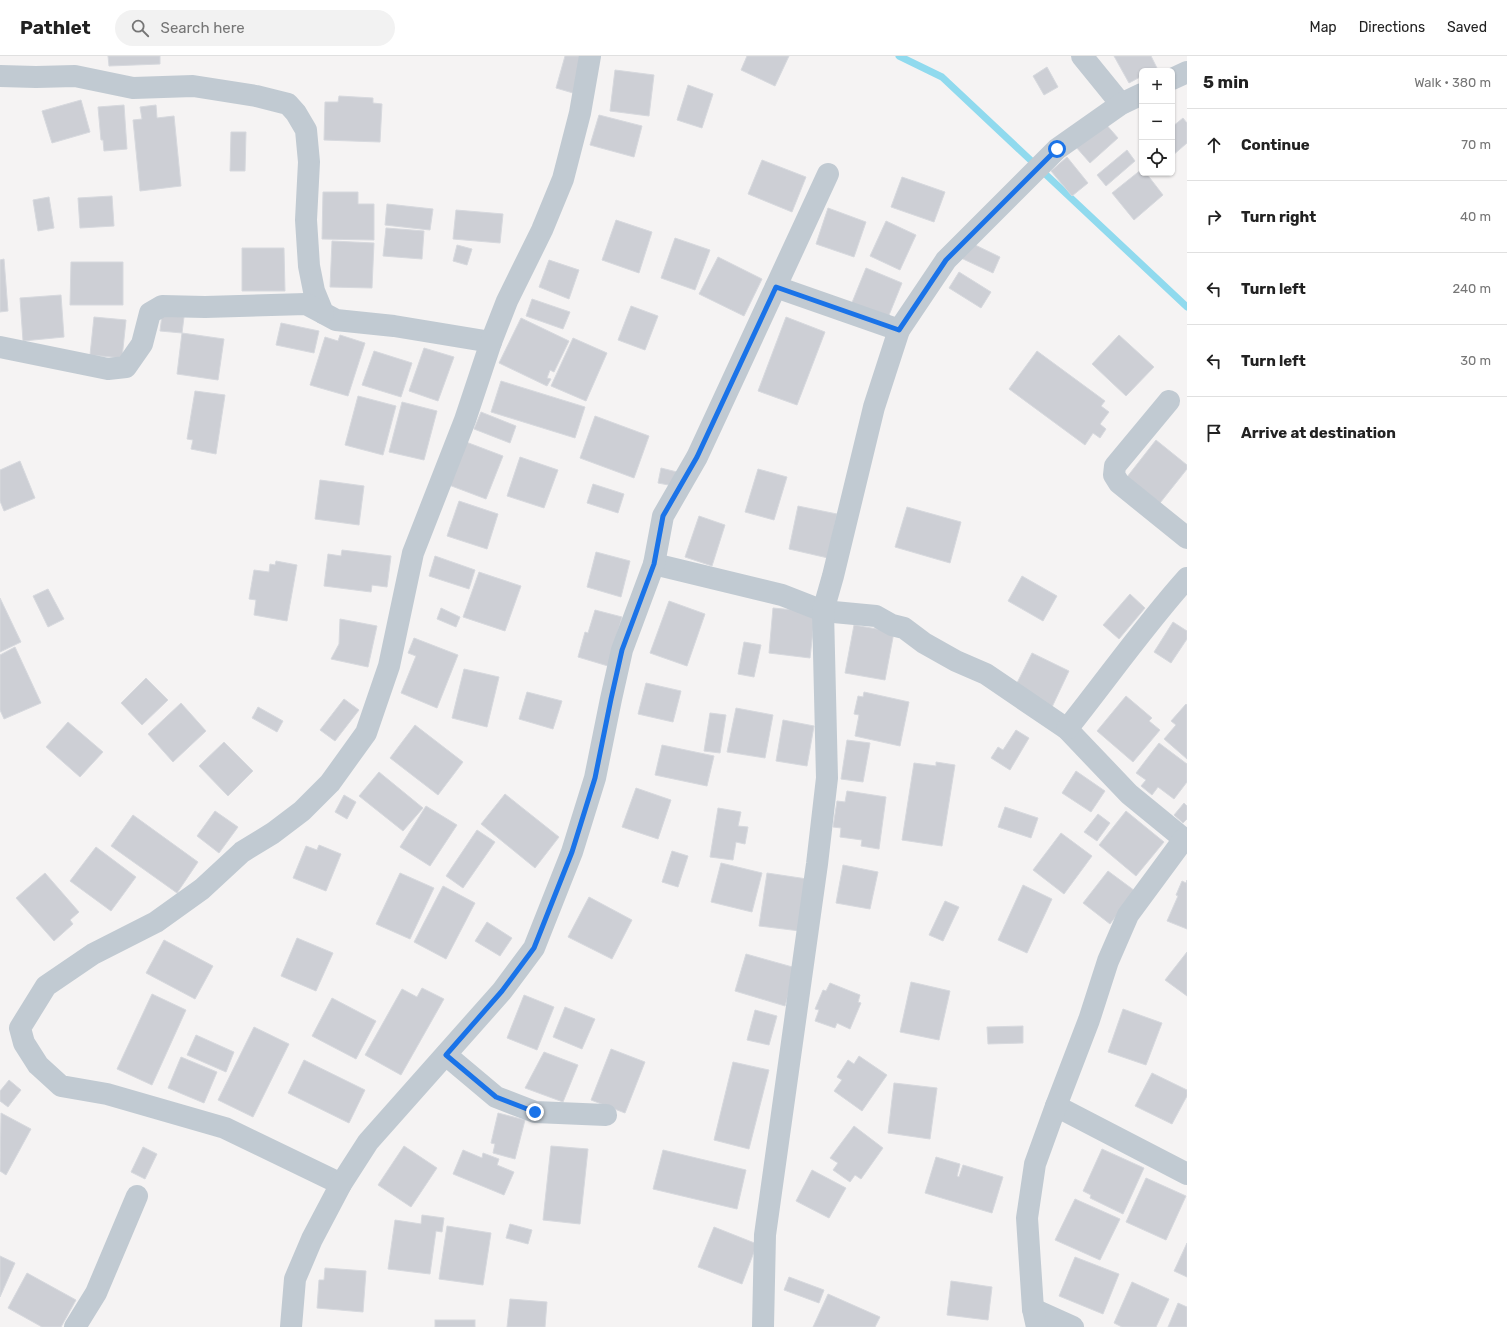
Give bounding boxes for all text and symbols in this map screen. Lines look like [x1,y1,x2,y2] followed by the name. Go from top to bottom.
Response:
[115,10,395,46] search box
[20,16,91,39] text: Pathlet
[129,17,151,39] icon: search
[161,19,245,37] text: Search here
[1310,19,1337,36] text: Map
[1359,19,1425,36] text: Directions
[1447,19,1487,36] text: Saved
[1139,68,1175,176] map controls
[1139,68,1175,104] button: +
[1203,72,1249,92] text: 5 min
[1414,75,1491,90] text: Walk · 380 m
[1139,104,1175,140] button: −
[1203,134,1225,156] icon: ahead
[1241,136,1310,154] text: Continue
[1461,137,1491,152] text: 70 m
[1048,140,1066,158] route start
[1139,140,1175,176] button: locate
[1203,206,1225,228] icon: right
[1241,208,1316,226] text: Turn right
[1460,209,1491,224] text: 40 m
[1203,278,1225,300] icon: left
[1241,280,1306,298] text: Turn left
[1452,281,1491,296] text: 240 m
[1203,350,1225,372] icon: left
[1241,352,1306,370] text: Turn left
[1460,353,1491,368] text: 30 m
[1203,422,1225,444] icon: arrive
[1241,424,1396,442] text: Arrive at destination
[526,1103,544,1121] route end

